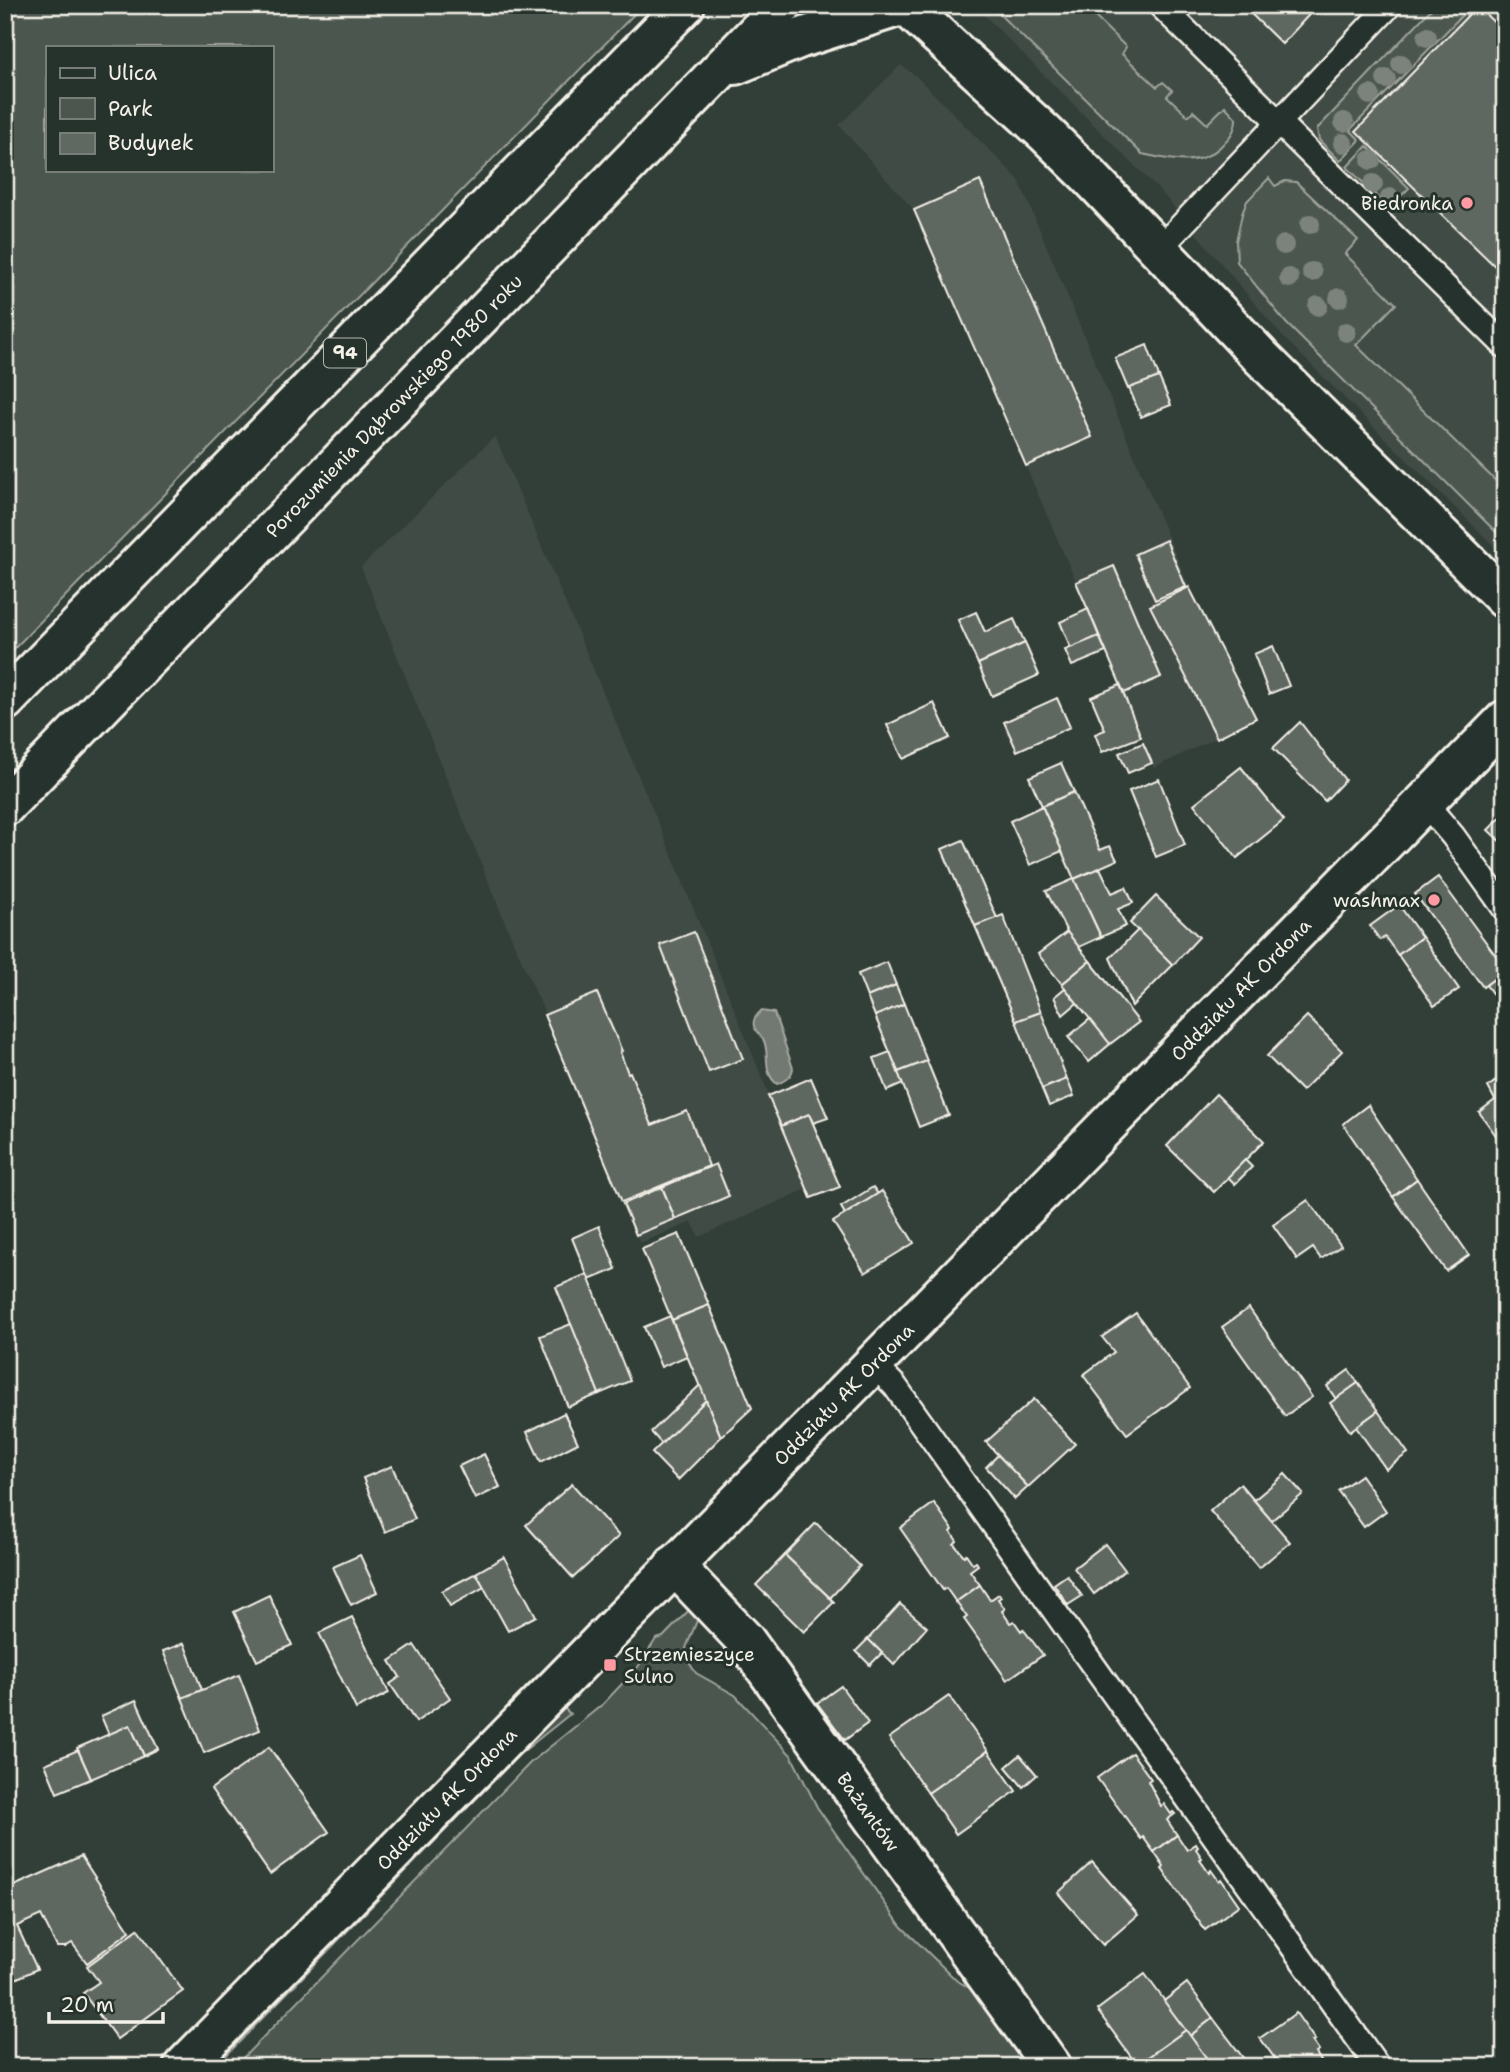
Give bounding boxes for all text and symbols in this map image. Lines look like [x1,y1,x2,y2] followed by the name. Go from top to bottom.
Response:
[46,46,273,172] legend
[108,59,157,87] text: Ulica
[108,95,153,123] text: Park
[108,129,194,157] text: Budynek
[1361,191,1453,216] place label: Biedronka
[1459,195,1475,211] marker: Biedronka
[260,269,528,543] street label: Porozumienia Dąbrowskiego 1980 roku
[324,338,366,368] road number: 94
[1333,888,1420,913] place label: washmax
[1426,892,1442,908] marker: washmax
[1165,913,1317,1066] street label: Oddziału AK Ordona
[768,1318,920,1471] street label: Oddziału AK Ordona
[624,1642,755,1689] place label: Strzemieszyce Sulno
[602,1657,618,1673] marker: Strzemieszyce Sulno
[371,1722,522,1876] street label: Oddziału AK Ordona
[831,1767,905,1857] street label: Bażantów
[49,1981,163,2025] scale bar
[60,1991,114,2019] text: 20 m

